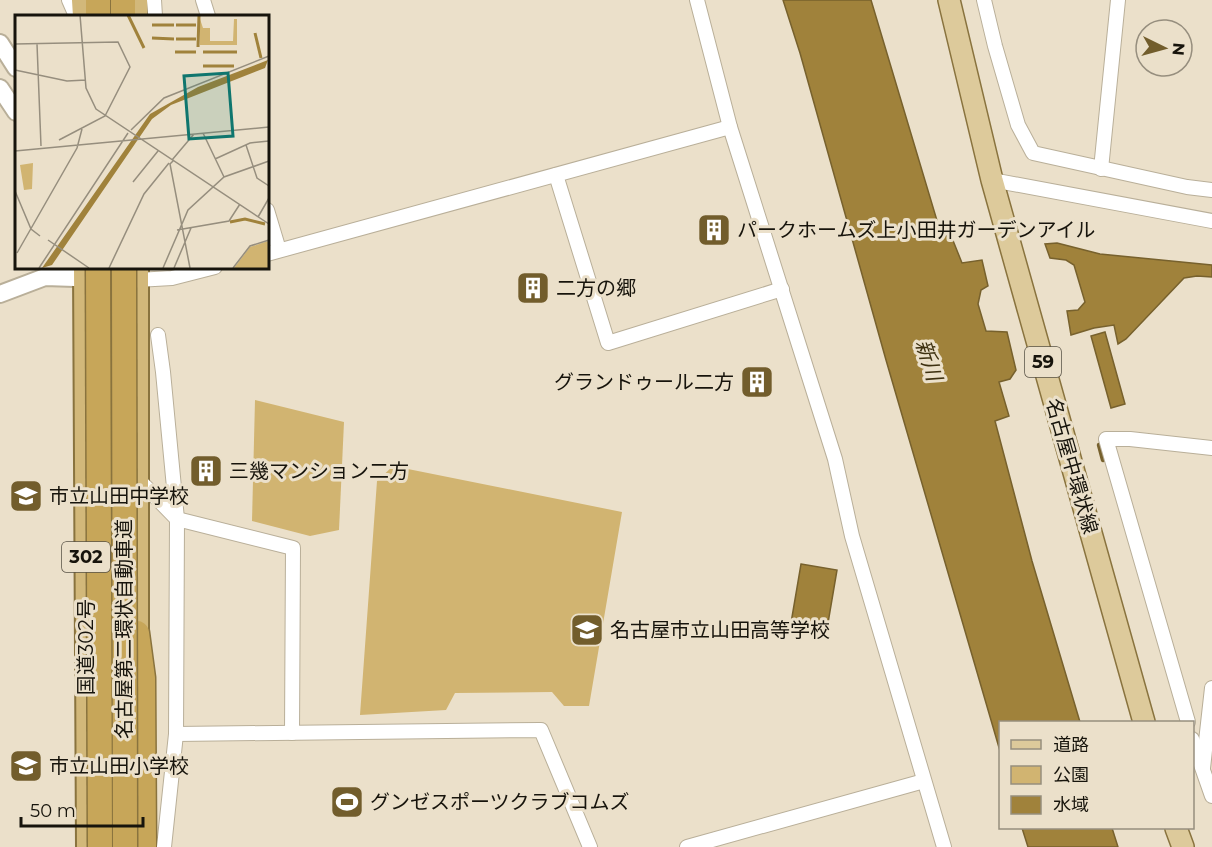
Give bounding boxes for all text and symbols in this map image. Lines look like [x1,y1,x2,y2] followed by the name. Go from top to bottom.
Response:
[15,15,268,268] inset map
[1134,18,1194,78] north arrow
[1168,42,1188,57] text: N
[696,212,732,248] building icon: パークホームズ上小田井ガーデンアイル
[737,218,1095,242] place label: パークホームズ上小田井ガーデンアイル
[515,270,551,306] building icon: 二方の郷
[556,276,636,300] place label: 二方の郷
[911,336,948,386] water label: 新川
[1025,347,1061,377] road number: 59
[739,364,775,400] building icon: グランドゥール二方
[554,370,734,394] place label: グランドゥール二方
[1041,395,1103,537] street label: 名古屋中環状線
[188,453,224,489] building icon: 三幾マンション二方
[229,459,409,483] place label: 三幾マンション二方
[8,478,44,514] school or university icon: 市立山田中学校
[49,484,189,508] place label: 市立山田中学校
[112,519,136,739] street label: 名古屋第二環状自動車道
[62,542,110,572] road number: 302
[74,599,98,695] street label: 国道302号
[569,612,605,648] school or university icon: 名古屋市立山田高等学校
[610,618,830,642] place label: 名古屋市立山田高等学校
[999,721,1194,829] legend
[1053,734,1089,756] text: 道路
[8,748,44,784] school or university icon: 市立山田小学校
[49,754,189,778] place label: 市立山田小学校
[1053,764,1089,786] text: 公園
[329,784,365,820] sports icon: グンゼスポーツクラブコムズ
[21,790,142,828] scale bar
[370,790,630,814] place label: グンゼスポーツクラブコムズ
[1053,794,1089,816] text: 水域
[30,800,76,822] text: 50 m

